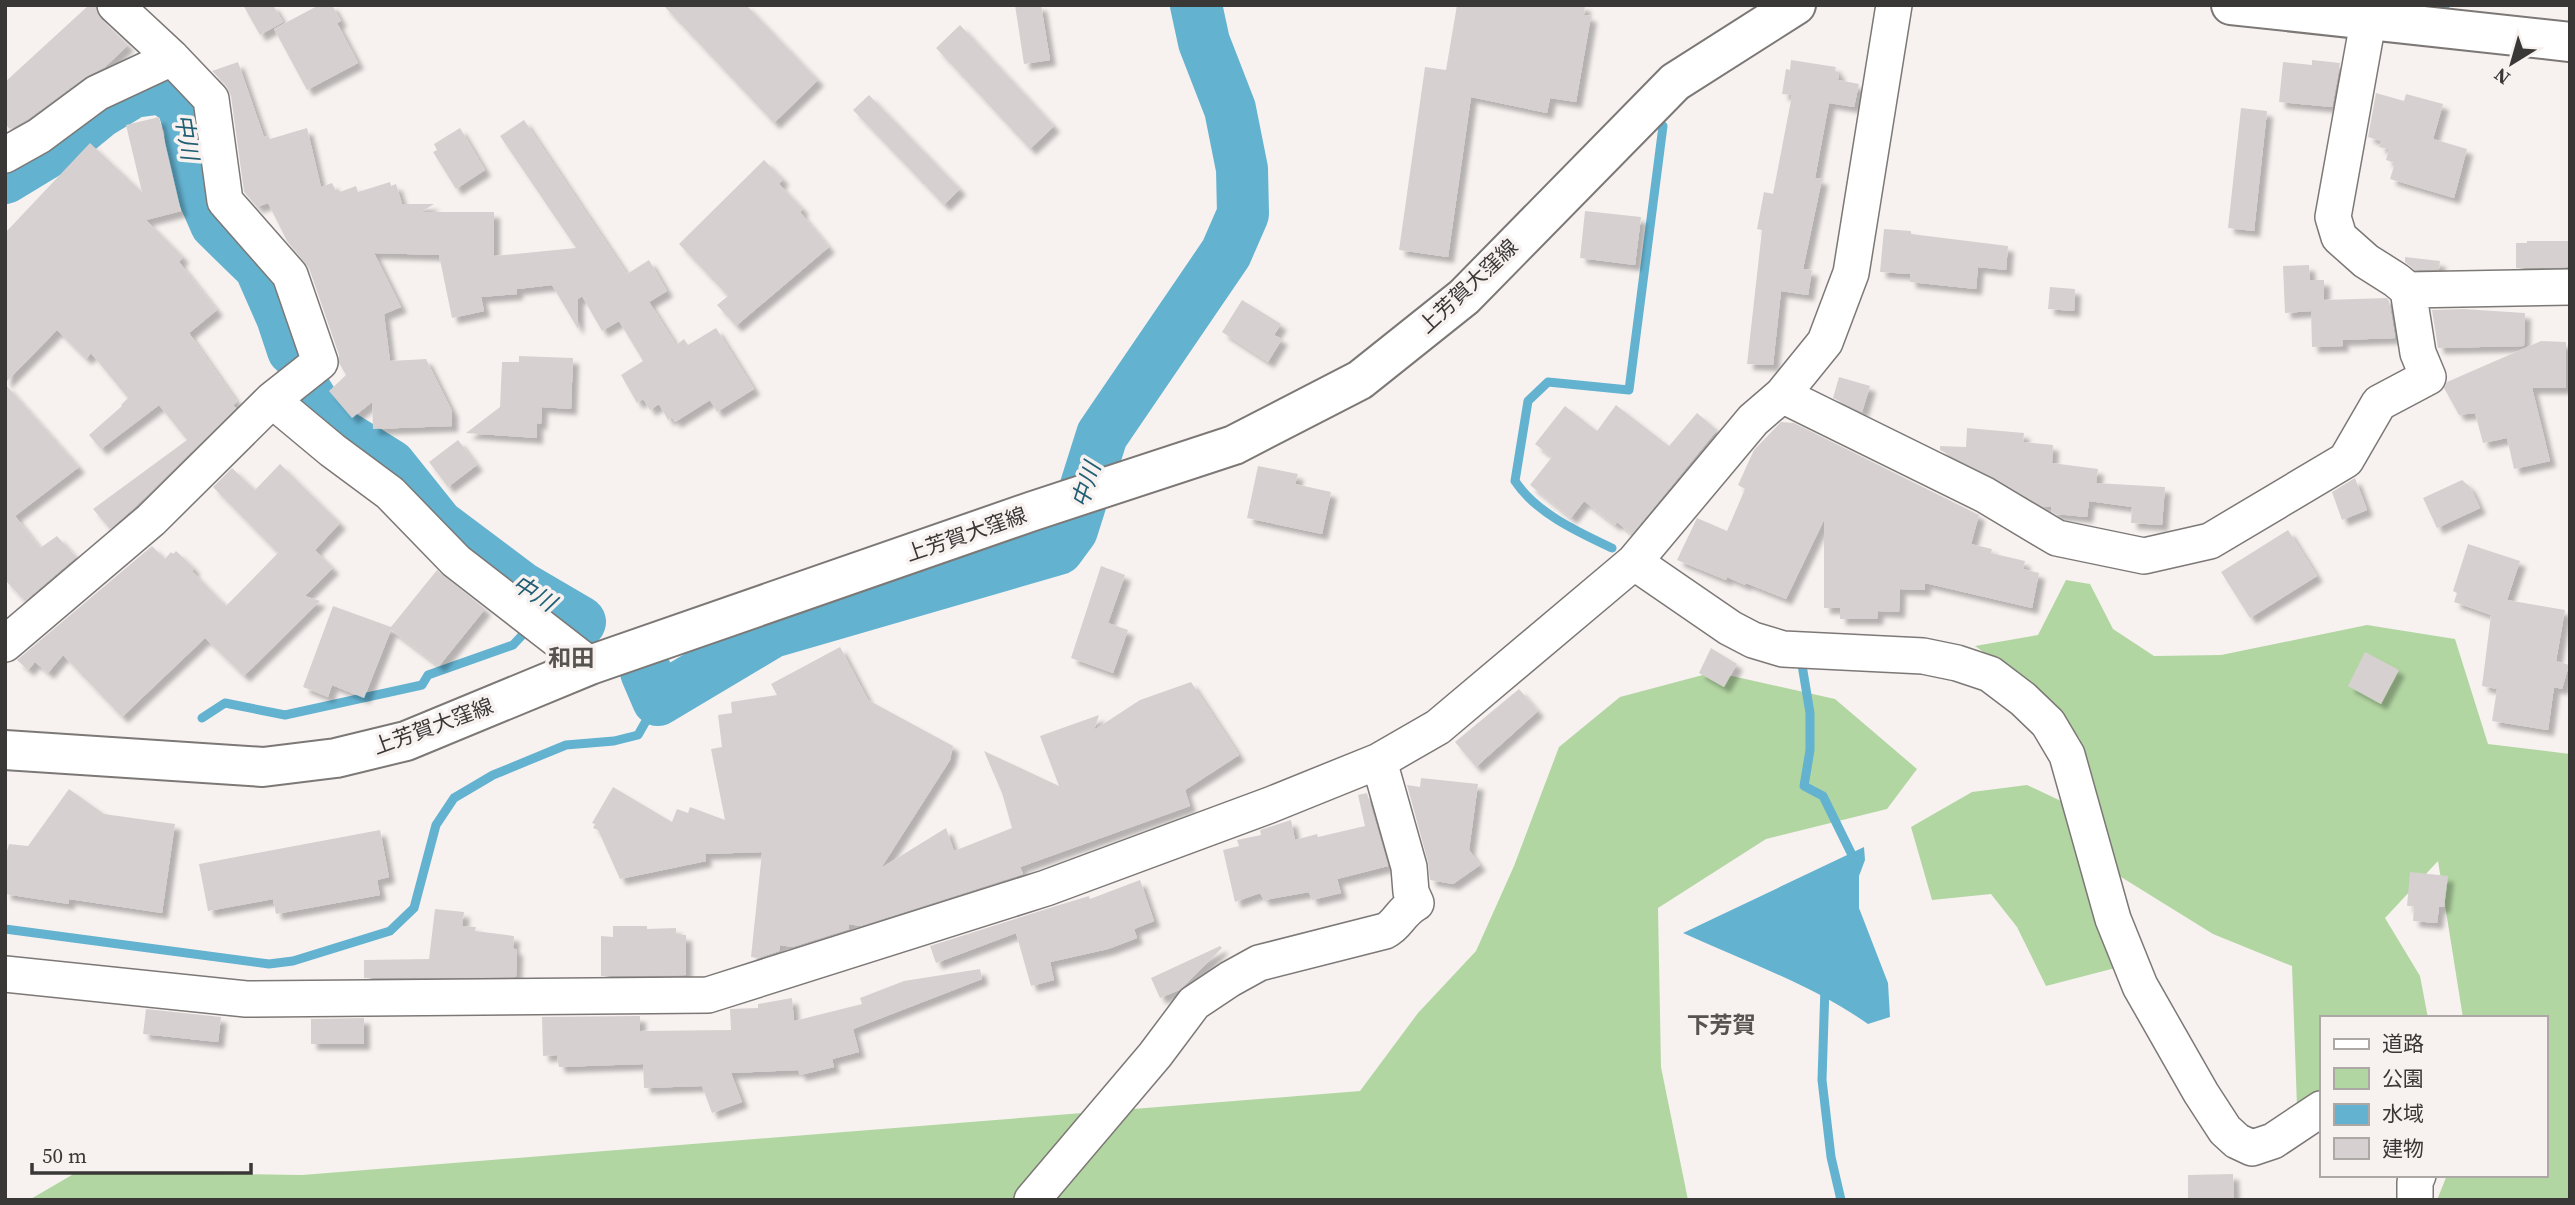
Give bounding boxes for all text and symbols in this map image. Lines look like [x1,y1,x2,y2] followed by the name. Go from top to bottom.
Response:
[2477,28,2547,98] north arrow
[2488,62,2515,91] text: N
[168,112,207,165] water label: 中川
[1412,232,1524,340] street label: 上芳賀大窪線
[1064,455,1109,512] water label: 中川
[902,500,1030,568] street label: 上芳賀大窪線
[506,567,565,620] water label: 中川
[548,642,594,674] district label: 和田
[369,691,497,761] street label: 上芳賀大窪線
[1687,1009,1756,1041] district label: 下芳賀
[2320,1016,2547,1177] legend
[2382,1029,2424,1058] text: 道路
[2382,1064,2424,1093] text: 公園
[2382,1099,2424,1128] text: 水域
[32,1132,250,1176] scale bar
[2382,1134,2424,1163] text: 建物
[42,1141,87,1170] text: 50 m

